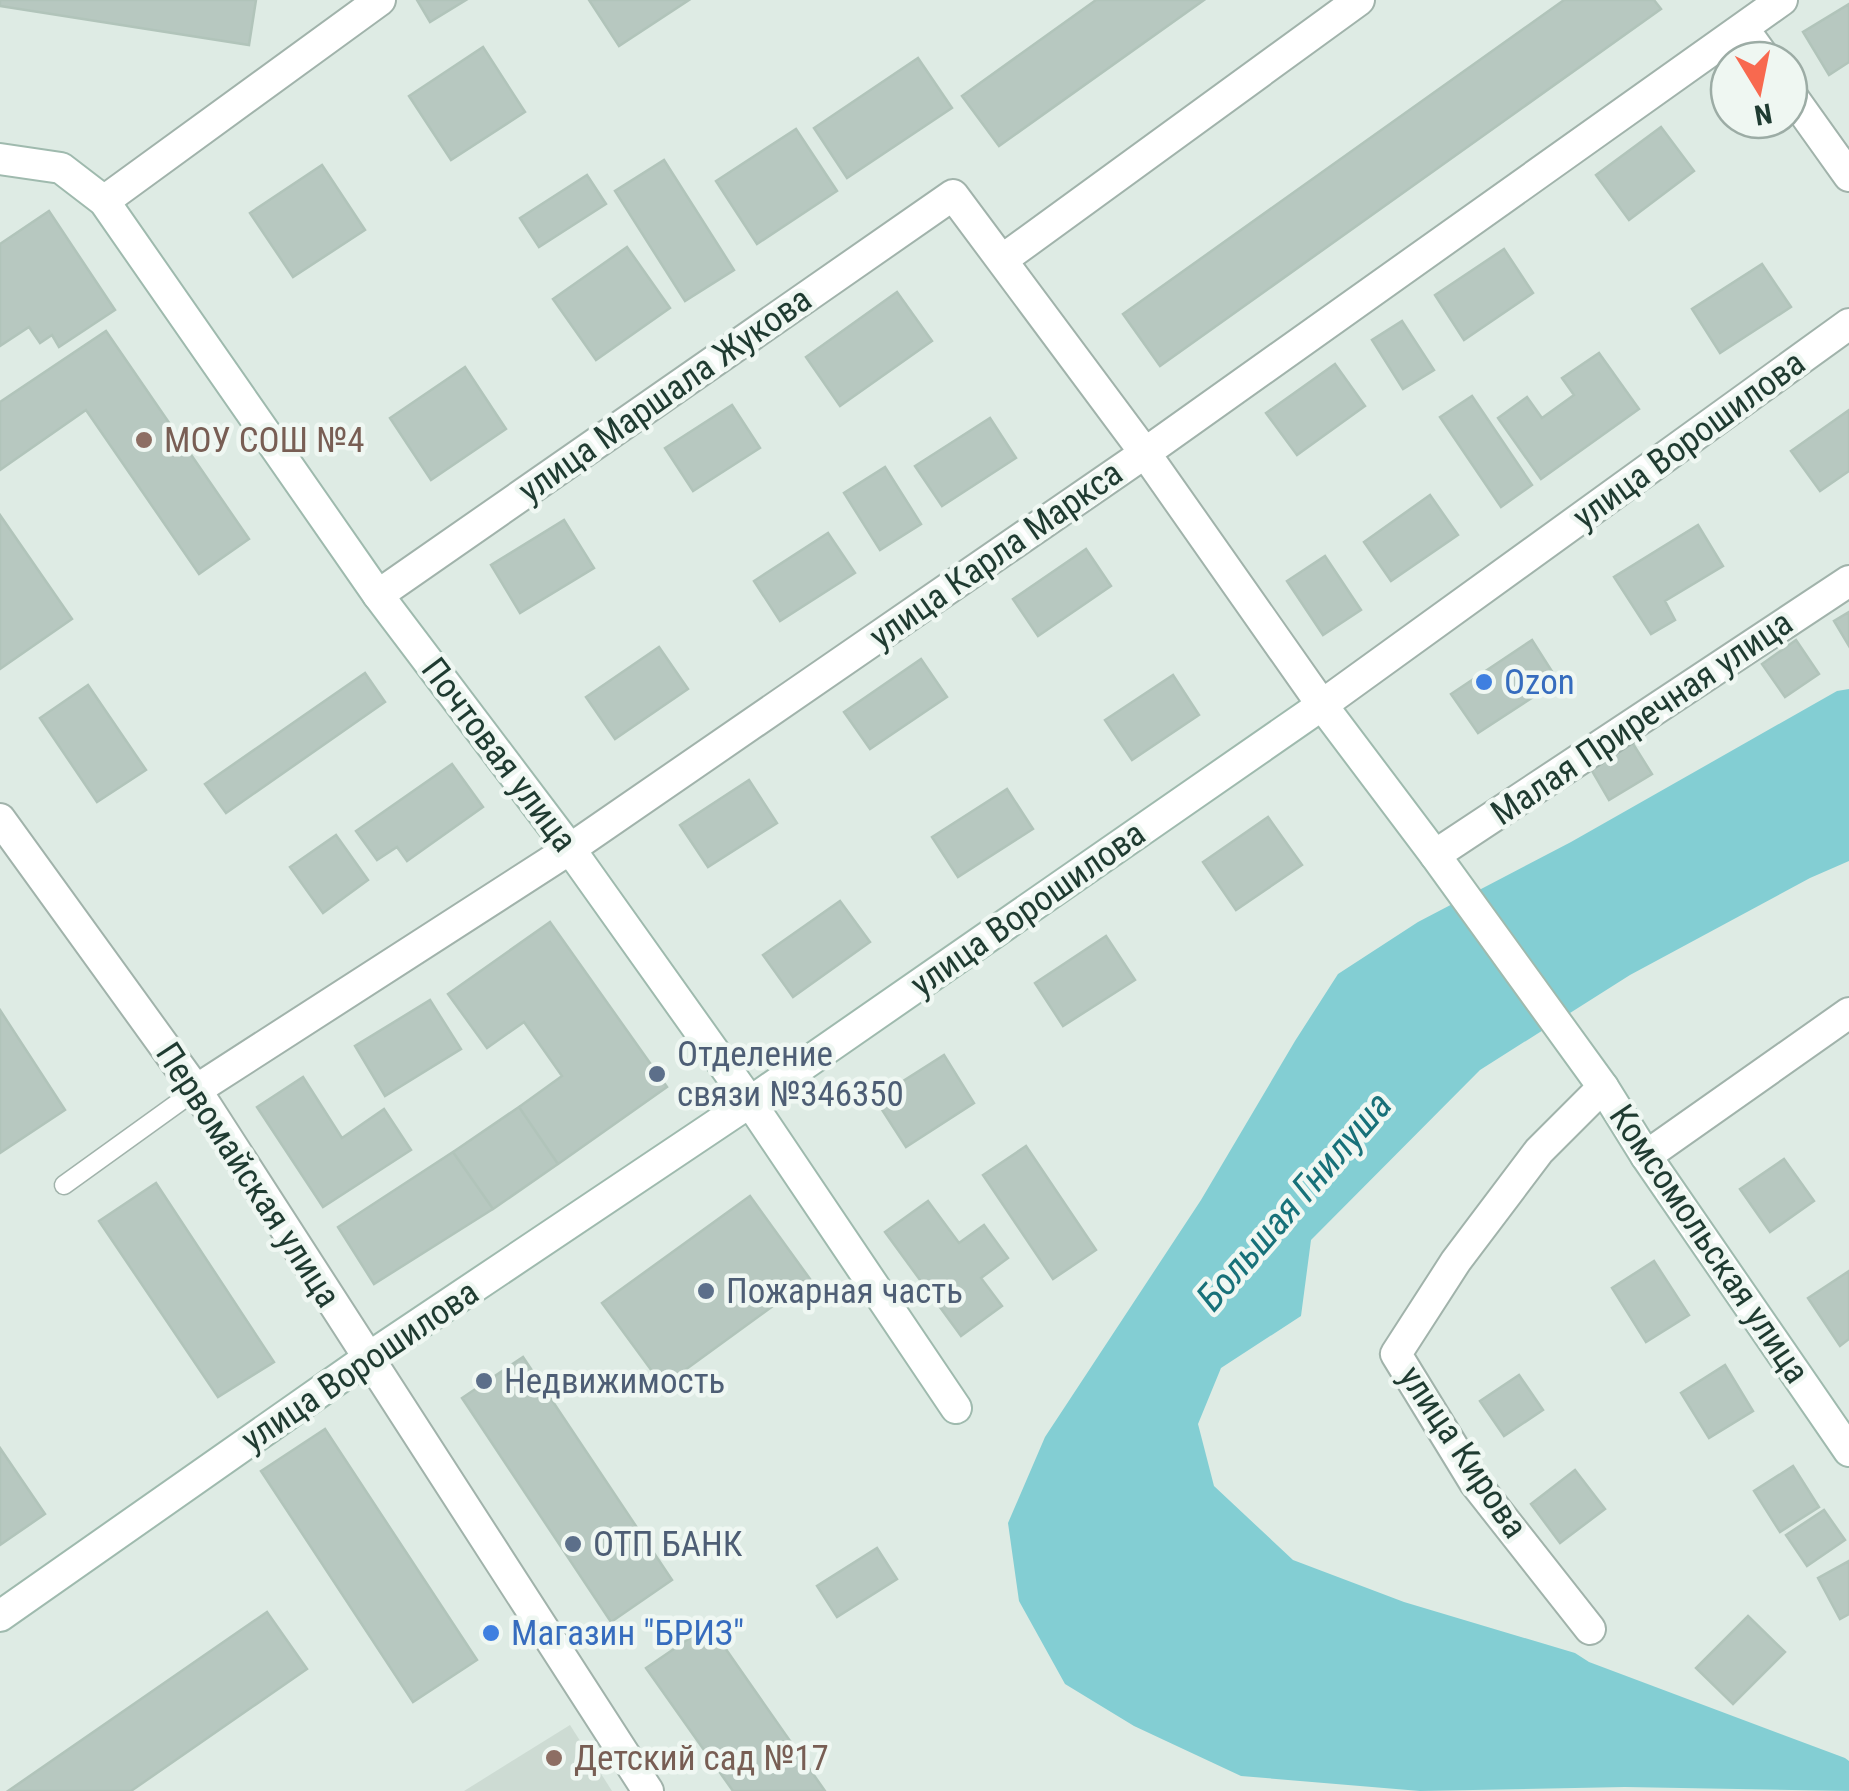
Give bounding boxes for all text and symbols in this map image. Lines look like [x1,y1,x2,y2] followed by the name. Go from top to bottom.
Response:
[1709,40,1809,140] north arrow
[1752,96,1775,132] text: N
[511,279,819,511] street label: улица Маршала Жукова
[1565,342,1813,538] street label: улица Ворошилова
[164,420,364,461] place label: МОУ СОШ №4
[133,429,155,451] marker: МОУ СОШ №4
[862,453,1130,657] street label: улица Карла Маркса
[1484,602,1800,834] street label: Малая Приречная улица
[413,650,585,860] street label: Почтовая улица
[1504,662,1575,703] place label: Ozon
[1473,671,1495,693] marker: Ozon
[903,813,1153,1005] street label: улица Ворошилова
[677,1034,904,1115] place label: Отделение связи №346350
[147,1035,349,1315] street label: Первомайская улица
[646,1063,668,1085] marker: Отделение связи №346350
[1187,1083,1401,1319] water label: Большая Гнилуша
[1601,1097,1817,1391] street label: Комсомольская улица
[726,1271,963,1312] place label: Пожарная часть
[234,1272,486,1460] street label: улица Ворошилова
[695,1280,717,1302] marker: Пожарная часть
[1390,1358,1536,1546] street label: улица Кирова
[504,1361,725,1402] place label: Недвижимость
[473,1370,495,1392] marker: Недвижимость
[593,1524,743,1565] place label: ОТП БАНК
[562,1533,584,1555] marker: ОТП БАНК
[511,1613,744,1654] place label: Магазин "БРИЗ"
[480,1622,502,1644] marker: Магазин "БРИЗ"
[574,1738,829,1779] place label: Детский сад №17
[543,1747,565,1769] marker: Детский сад №17

